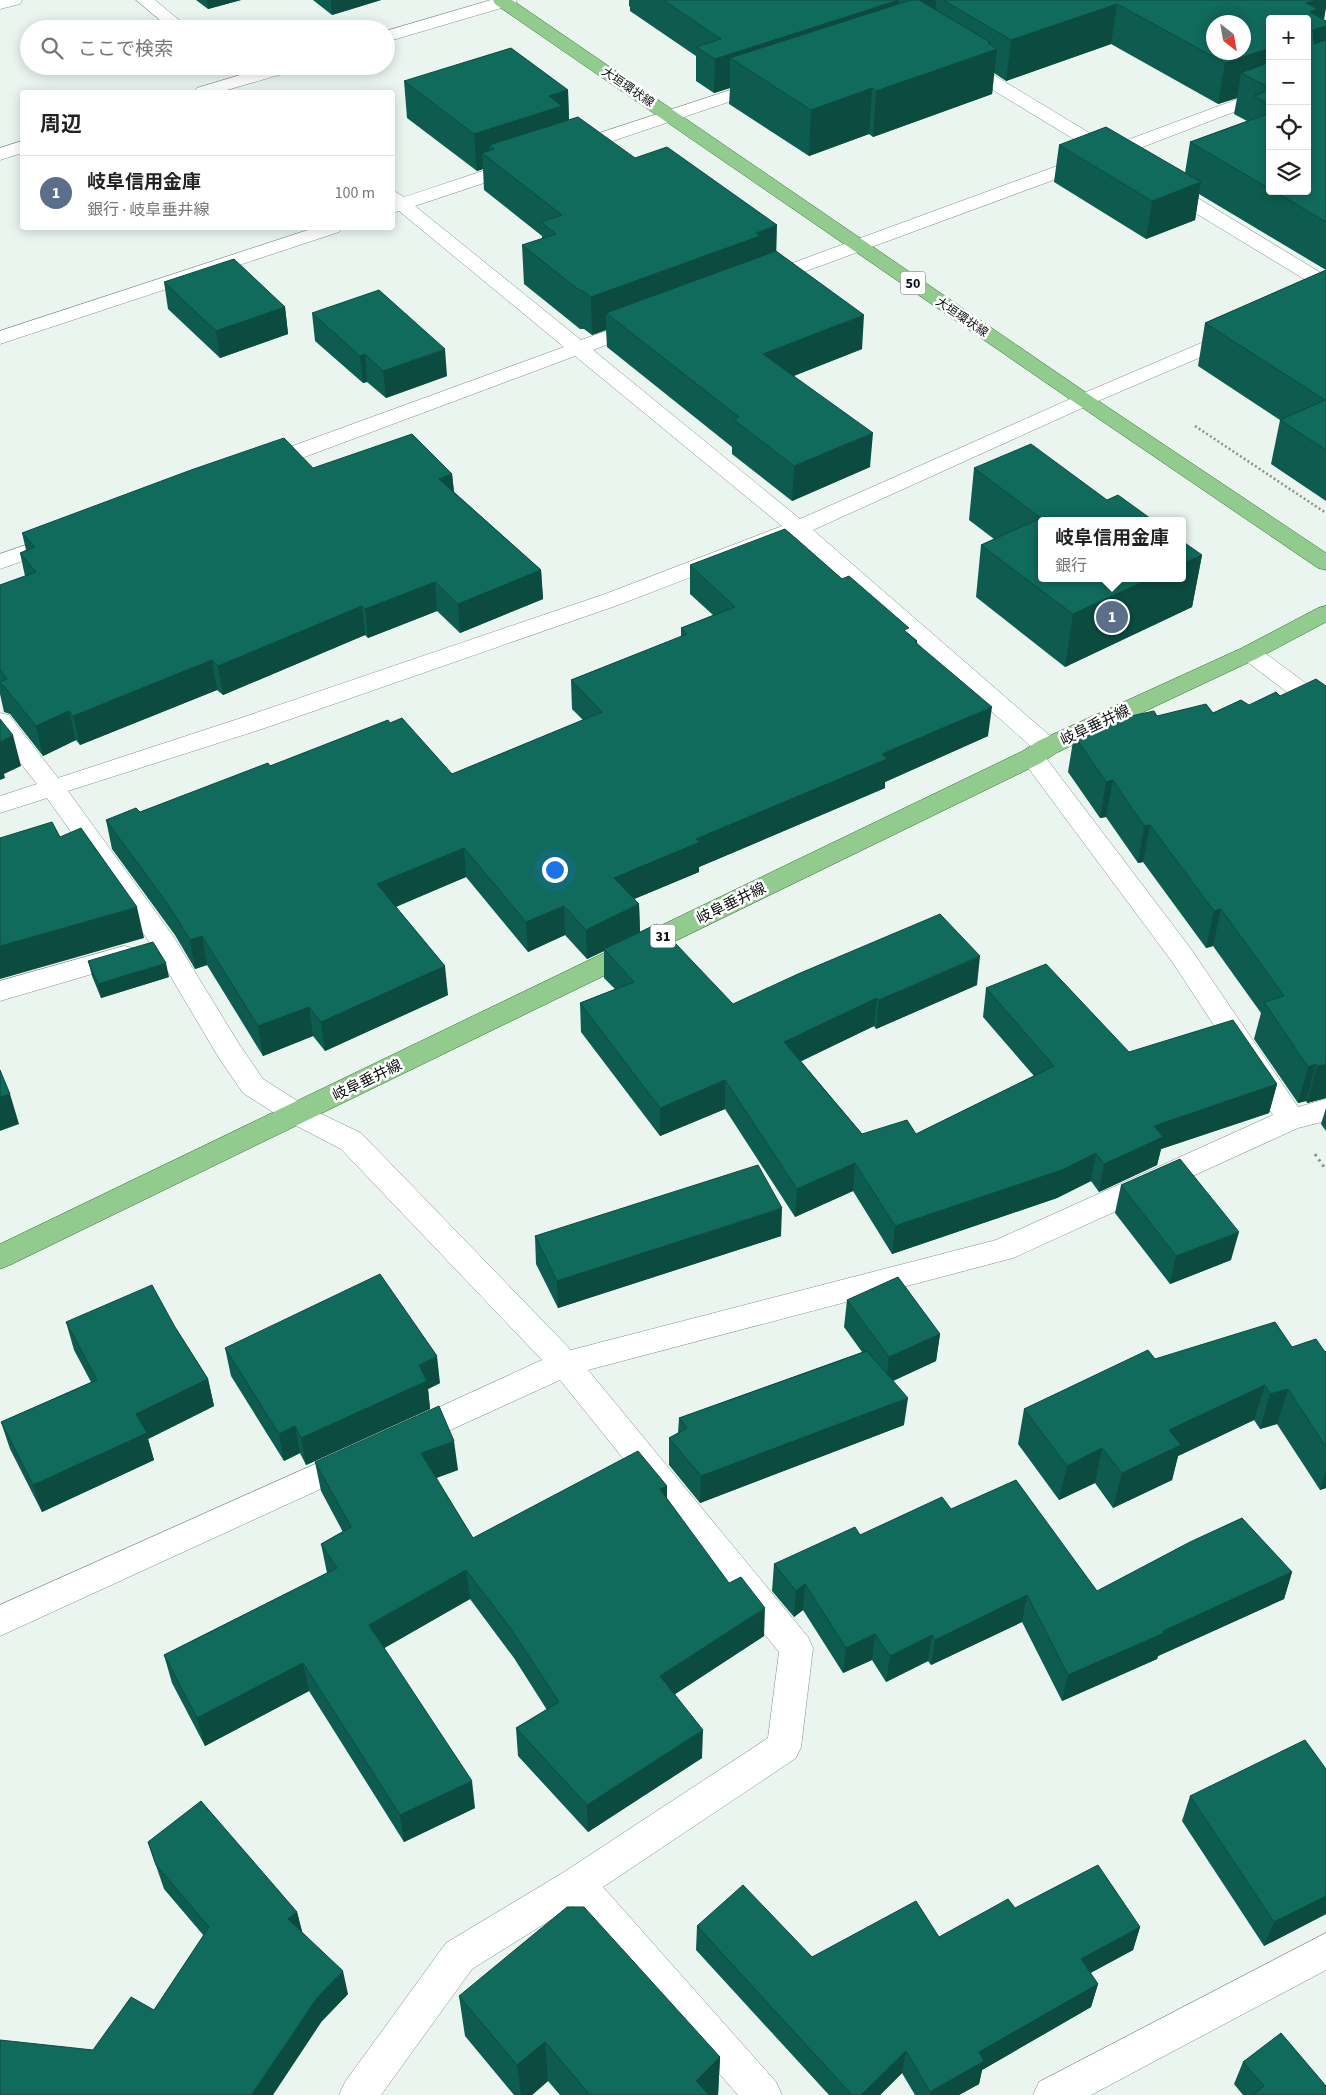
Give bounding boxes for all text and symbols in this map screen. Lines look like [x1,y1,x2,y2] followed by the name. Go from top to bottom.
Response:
[1206,15,1251,60] north arrow
[1266,15,1311,195] map controls
[1266,15,1311,60] button: +
[20,20,395,75] search box
[38,34,66,62] icon: search
[78,36,173,63] text: ここで検索
[1266,60,1311,105] button: −
[598,64,657,111] street label: 大垣環状線
[1266,105,1311,150] button: locate
[40,109,82,139] text: 周辺
[1266,150,1311,195] button: layers
[87,169,201,196] text: 岐阜信用金庫
[52,182,60,204] text: 1
[335,182,375,204] text: 100 m
[87,199,209,221] text: 銀行 · 岐阜垂井線
[900,272,926,294] road number: 50
[932,294,991,341] street label: 大垣環状線
[1038,517,1186,582] popup
[1055,525,1169,552] text: 岐阜信用金庫
[1055,555,1087,577] text: 銀行
[1096,598,1128,636] pin: 1
[1057,700,1134,751] street label: 岐阜垂井線
[542,857,568,883] your location
[693,878,770,929] street label: 岐阜垂井線
[650,924,676,948] road number: 31
[329,1055,406,1106] street label: 岐阜垂井線

